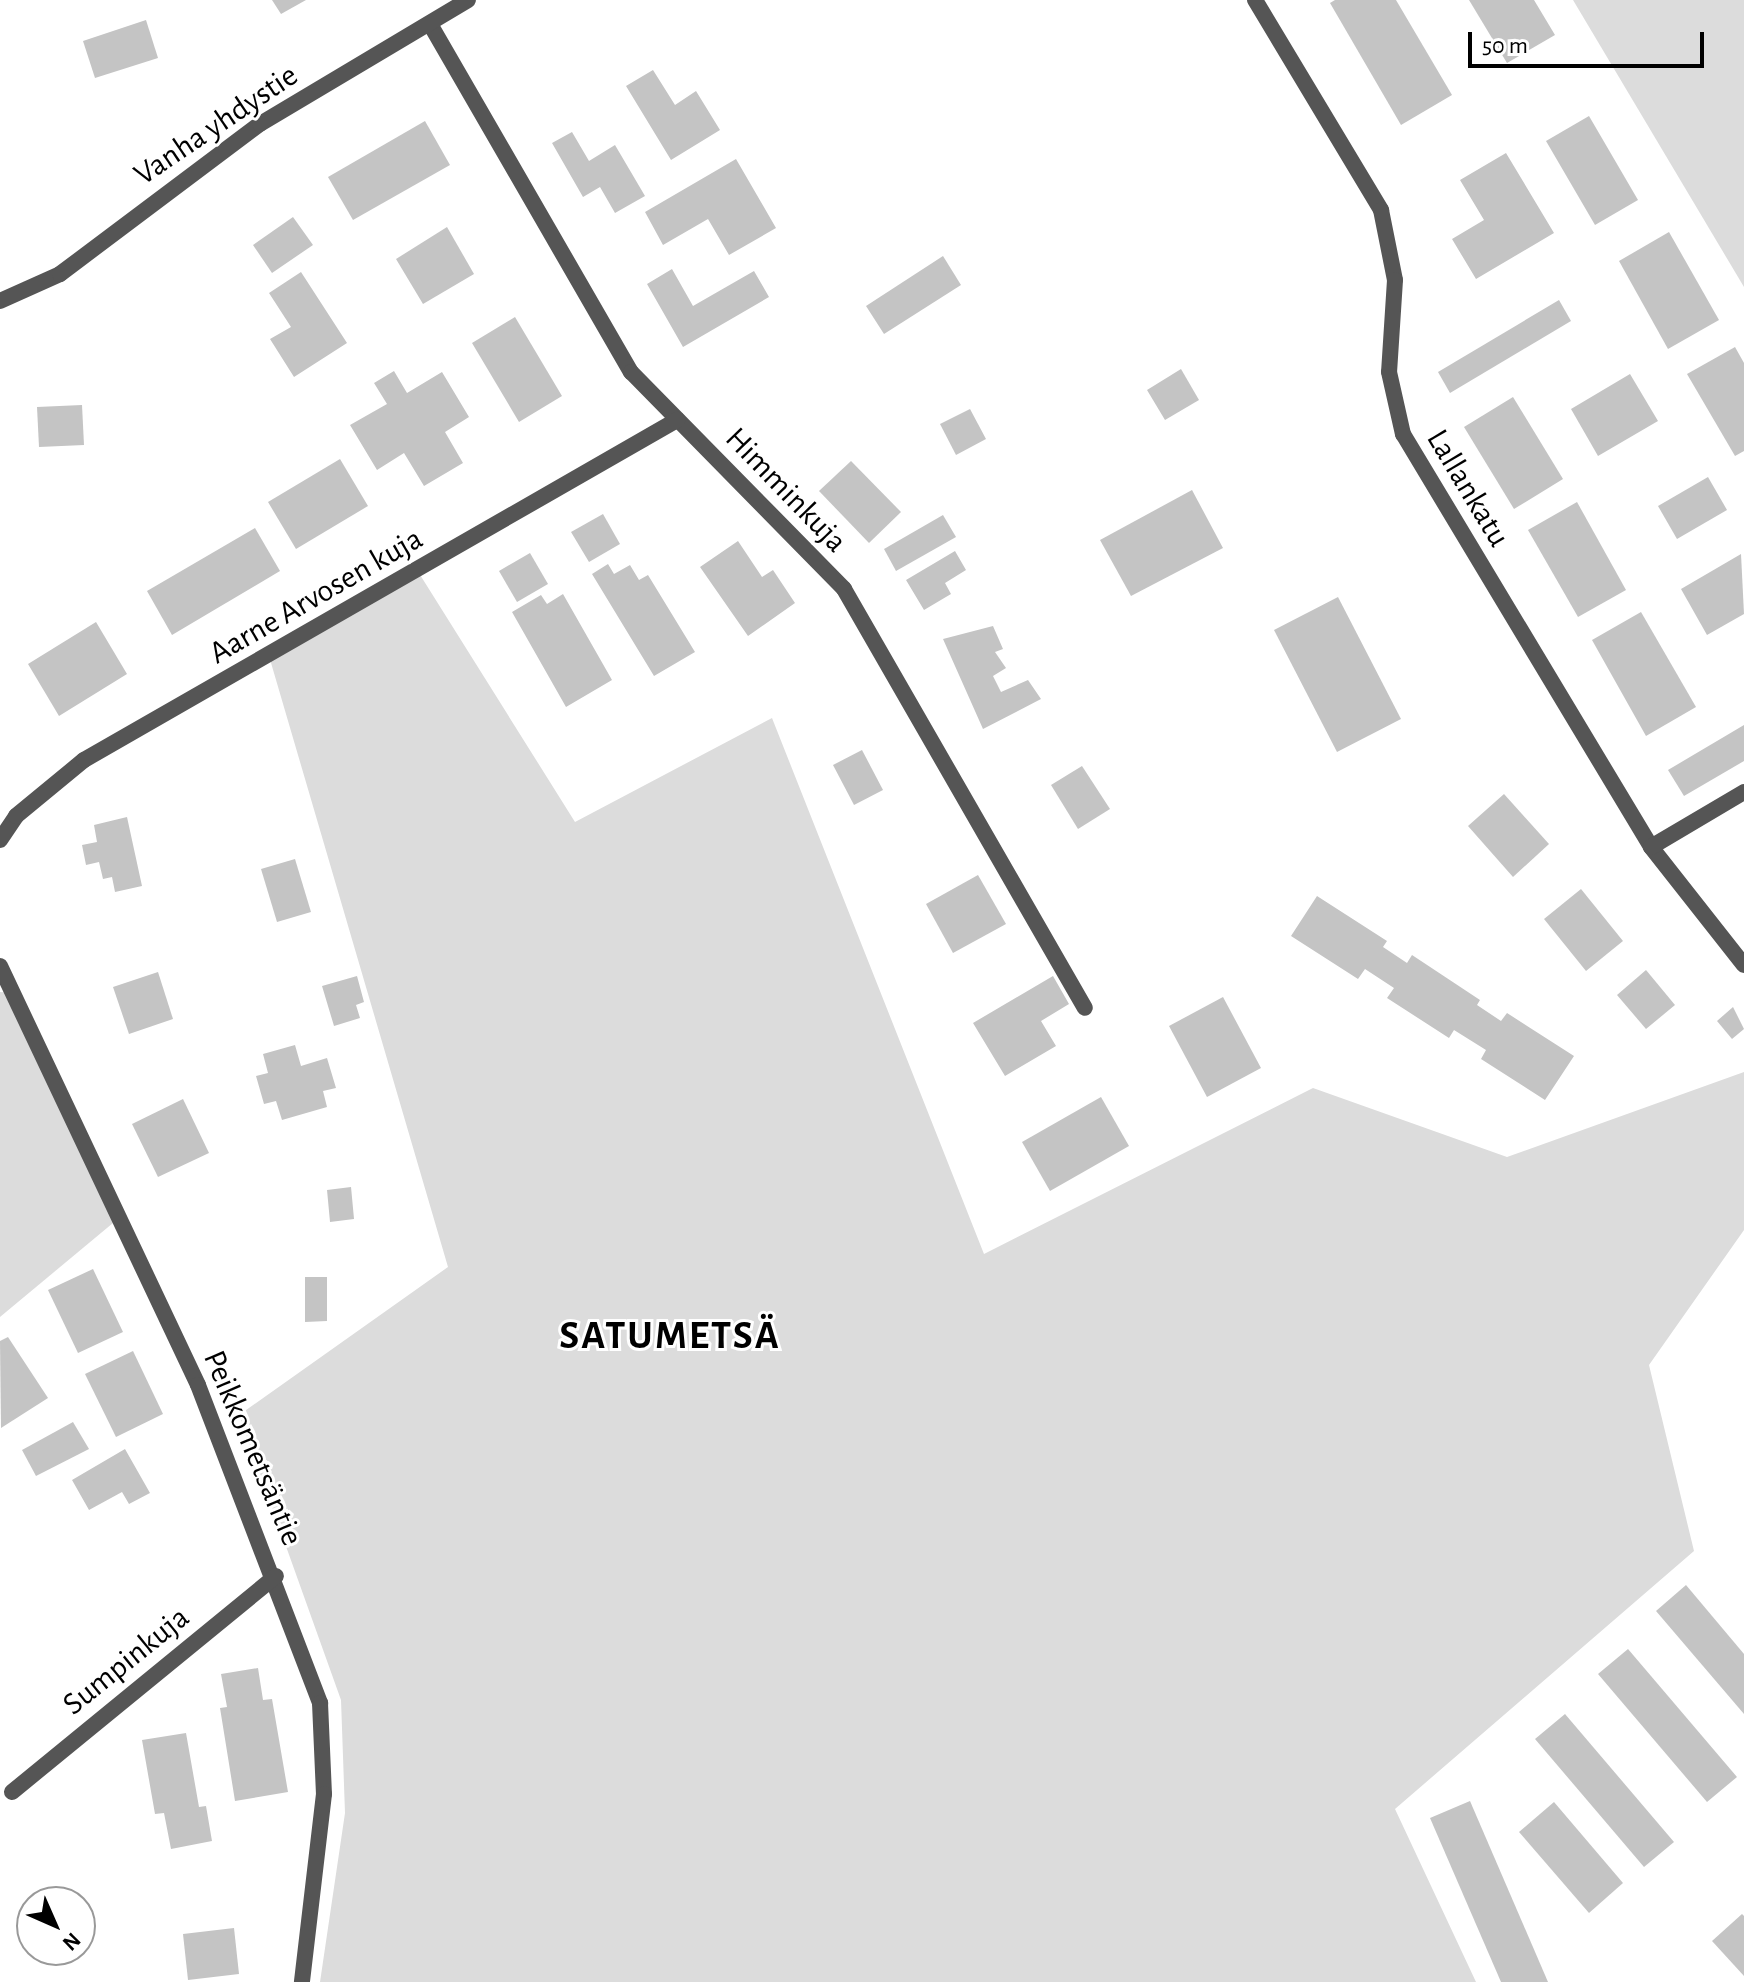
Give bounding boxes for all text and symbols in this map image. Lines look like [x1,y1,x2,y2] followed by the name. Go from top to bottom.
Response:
[1472,16,1708,66] scale bar
[1482,34,1528,58] text: 50 m
[127,56,305,194] street label: Vanha yhdystie
[717,419,855,561] street label: Himminkuja
[1418,422,1518,554] street label: Lallankatu
[202,519,430,673] street label: Aarne Arvosen kuja
[559,1312,781,1360] district label: SATUMETSÄ
[195,1345,311,1551] street label: Peikkometsäntie
[55,1598,197,1724] street label: Sumpinkuja
[16,1886,96,1966] north arrow
[58,1928,85,1955] text: N

